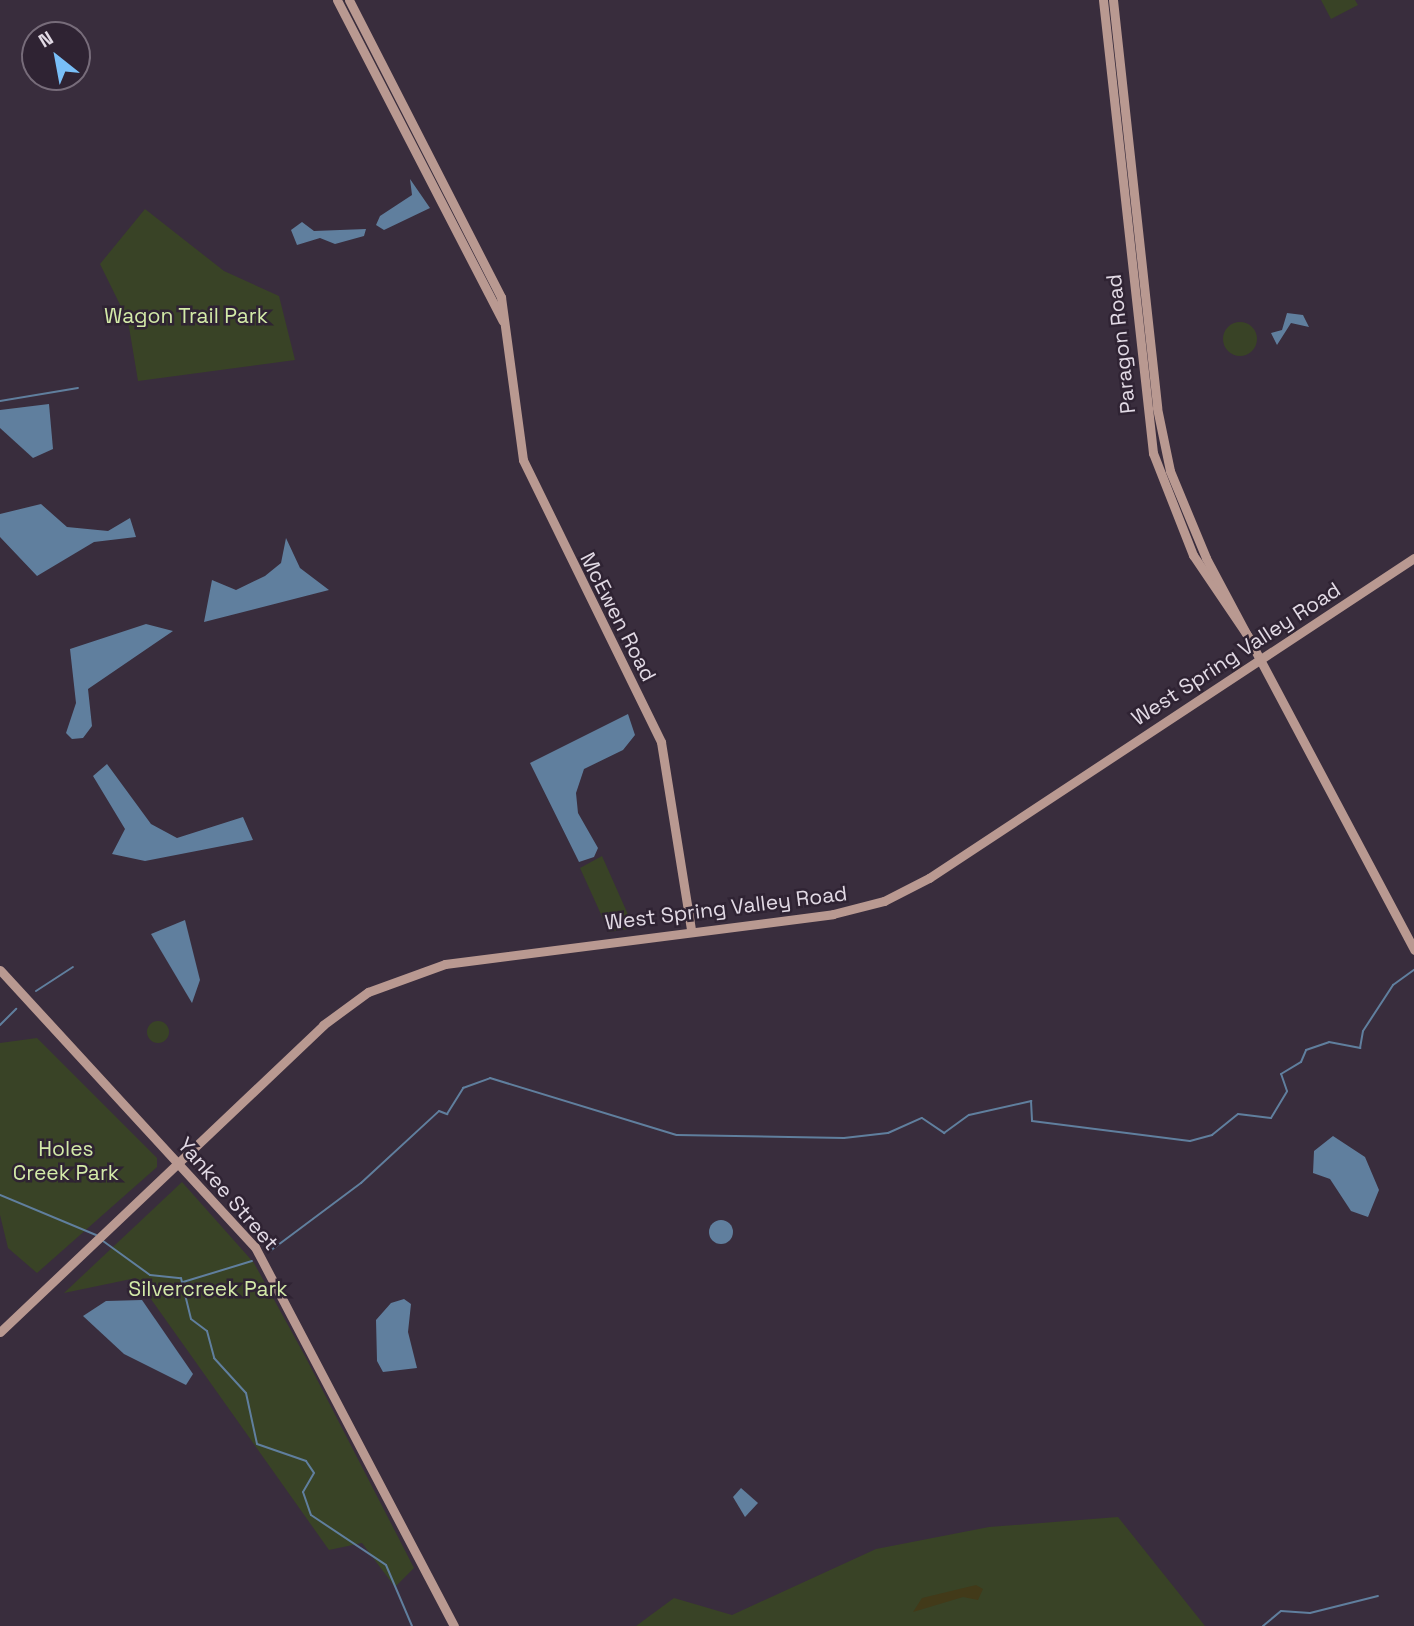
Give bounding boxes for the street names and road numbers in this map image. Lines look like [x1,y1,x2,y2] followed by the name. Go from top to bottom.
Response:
[1101,273,1141,415] street label: Paragon Road
[575,548,661,686] street label: McEwen Road
[1127,577,1345,731] street label: West Spring Valley Road
[603,881,849,935] street label: West Spring Valley Road
[172,1132,284,1256] street label: Yankee Street

